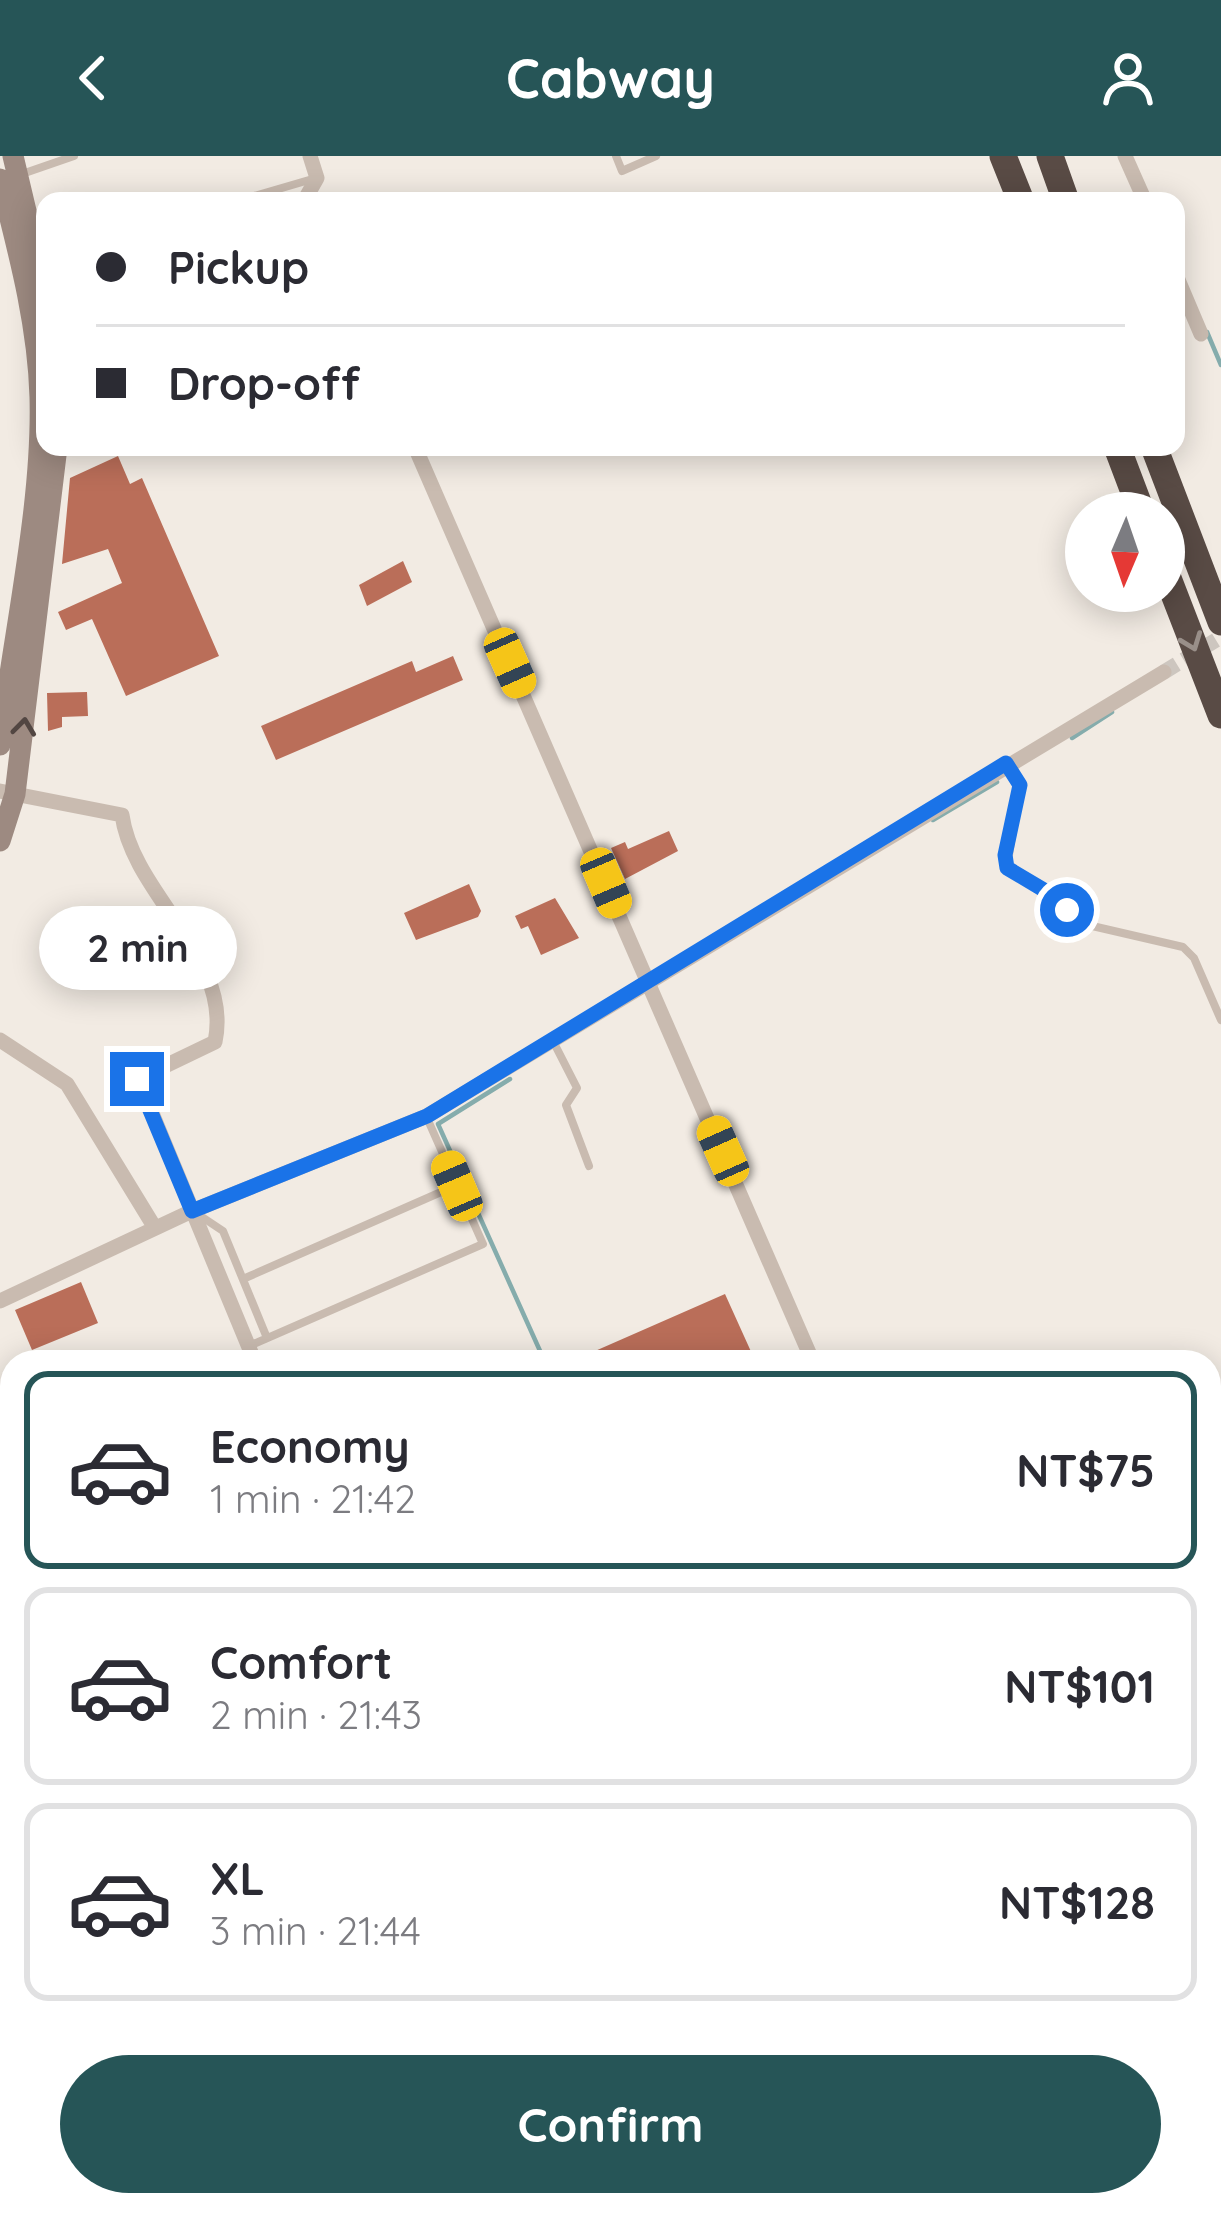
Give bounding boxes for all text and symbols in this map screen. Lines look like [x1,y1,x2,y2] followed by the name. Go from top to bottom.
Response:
[506,44,715,112] text: Cabway
[60,45,126,111] icon: back
[1095,45,1161,111] icon: person
[168,239,309,295] text: Pickup
[168,355,360,411] text: Drop-off
[1065,492,1185,612] north arrow
[1065,492,1185,612] map controls
[479,623,541,703] car
[1178,630,1203,651] one-way arrow
[10,717,36,737] one-way arrow
[575,843,637,923] car
[1040,883,1094,937] route start
[38,905,236,989] callout: 2 min
[87,923,189,972] text: 2 min
[110,1052,164,1106] route end
[692,1111,754,1191] car
[426,1146,488,1226] car
[66,1416,174,1524] icon: car
[210,1418,410,1474] text: Economy
[1016,1442,1155,1498] text: NT$75
[210,1474,416,1523] text: 1 min · 21:42
[66,1632,174,1740] icon: car
[210,1634,392,1690] text: Comfort
[1004,1658,1155,1714] text: NT$101
[210,1690,422,1739] text: 2 min · 21:43
[66,1848,174,1956] icon: car
[210,1850,265,1906] text: XL
[999,1874,1155,1930] text: NT$128
[210,1906,421,1955] text: 3 min · 21:44
[60,2055,1161,2193] button: Confirm

